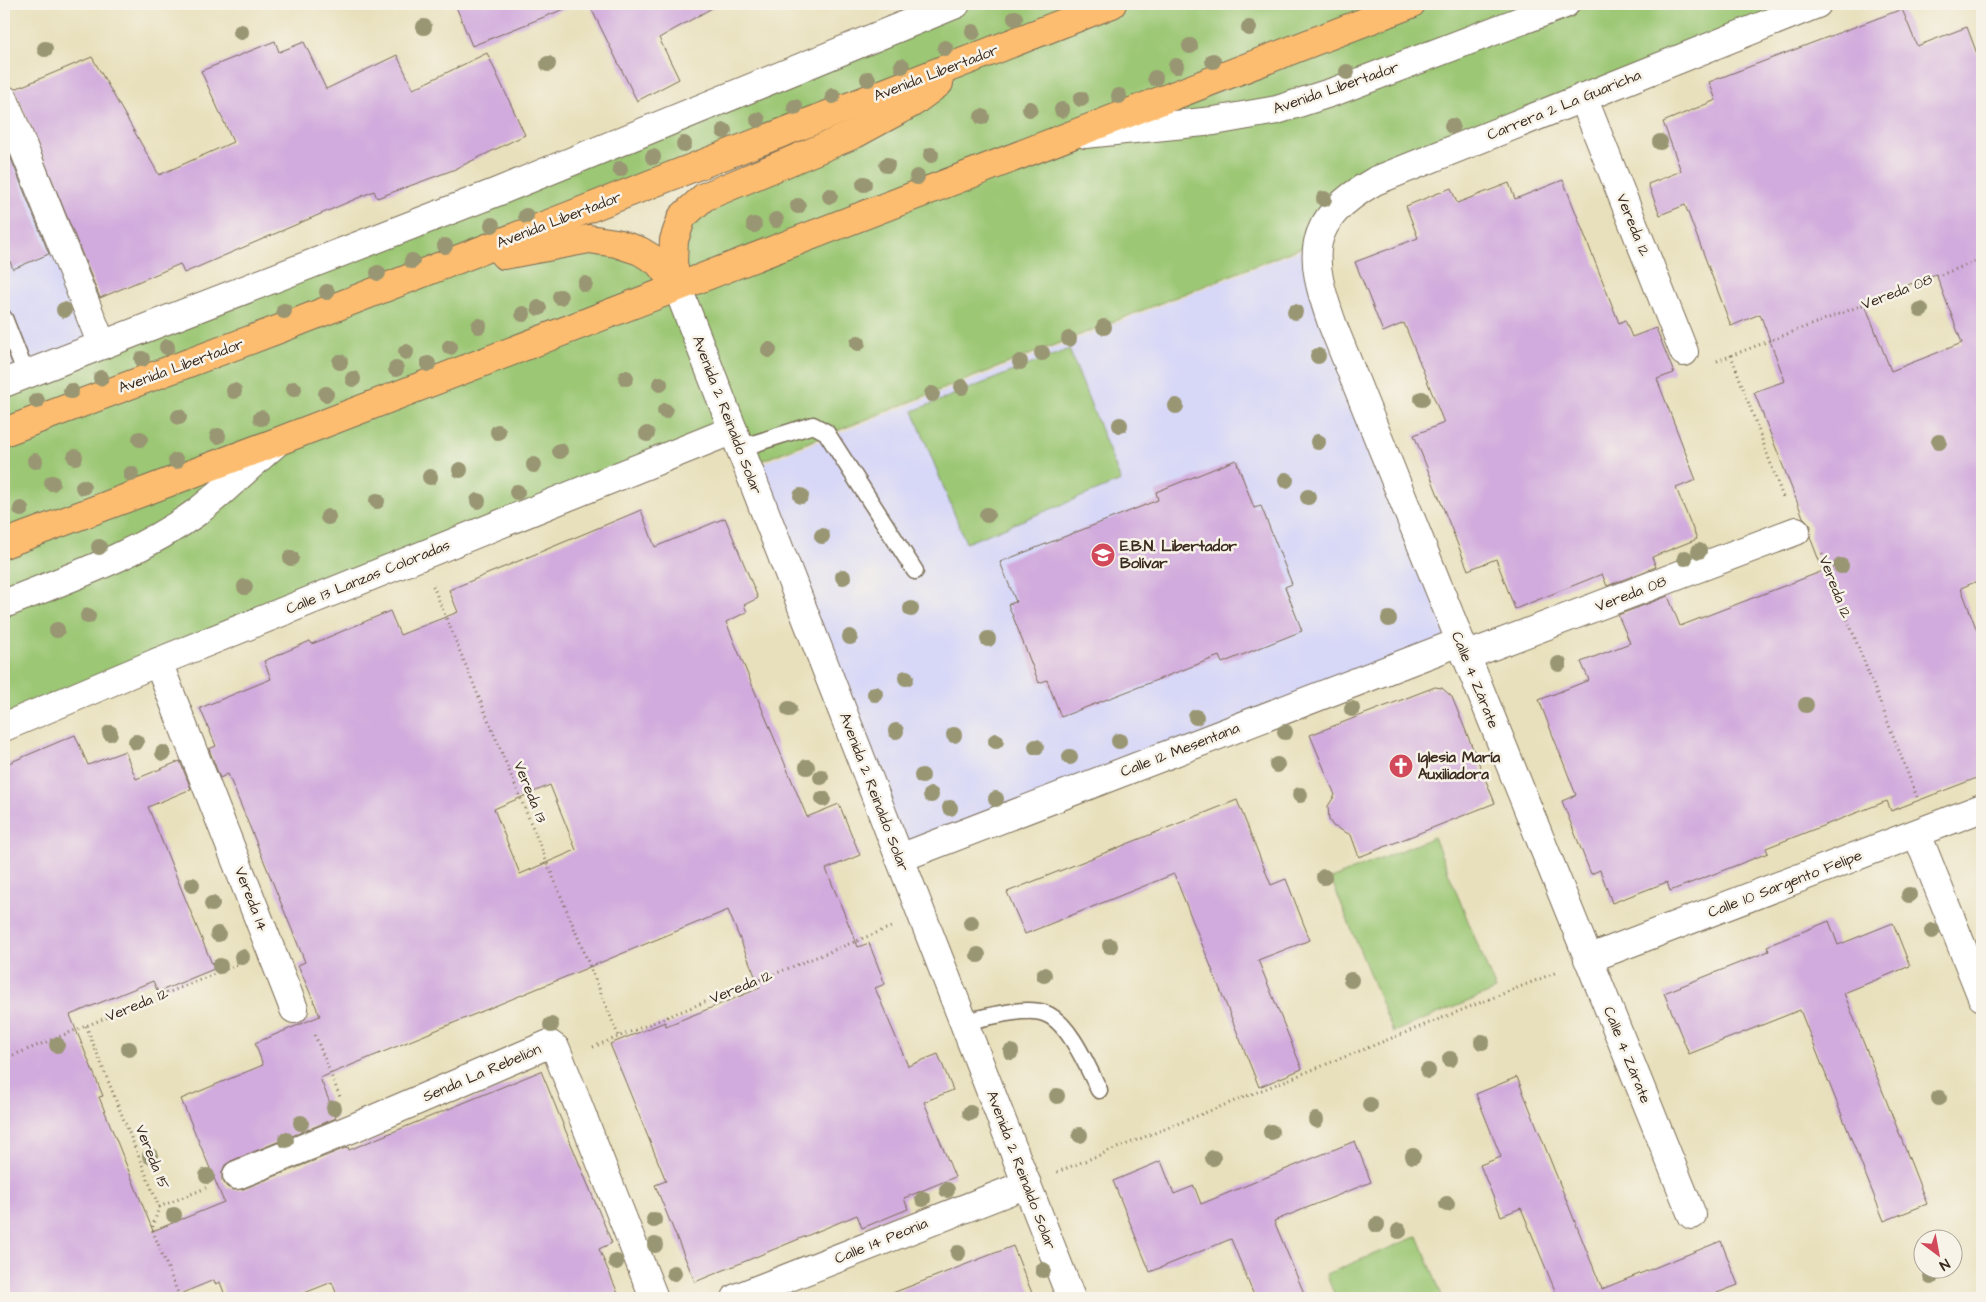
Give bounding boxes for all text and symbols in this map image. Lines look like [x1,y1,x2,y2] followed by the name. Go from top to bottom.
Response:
[871,40,1001,106] street label: Avenida Libertador
[1270,57,1402,119] street label: Avenida Libertador
[1484,64,1644,145] street label: Carrera 2 La Guaricha
[494,187,624,253] street label: Avenida Libertador
[1611,191,1655,260] street label: Vereda 12
[1858,269,1936,315] street label: Vereda 08
[687,333,767,497] street label: Avenida 2 Reinaldo Solar
[115,334,247,398] street label: Avenida Libertador
[283,534,454,620] street label: Calle 13 Lanzas Coloradas
[1120,536,1238,574] place label: E.B.N. Libertador Bolívar
[1090,542,1116,568] school or university icon: E.B.N. Libertador Bolívar
[1813,553,1857,622] street label: Vereda 12
[1592,571,1670,617] street label: Vereda 08
[1446,628,1504,732] street label: Calle 4 Zárate
[834,710,914,874] street label: Avenida 2 Reinaldo Solar
[1117,717,1243,782] street label: Calle 12 Mesentana
[1418,747,1501,785] place label: Iglesia María Auxiliadora
[1388,753,1414,779] church icon: Iglesia María Auxiliadora
[508,758,552,826] street label: Vereda 13
[1705,845,1865,924] street label: Calle 10 Sargento Felipe
[229,864,273,934] street label: Vereda 14
[707,965,776,1009] street label: Vereda 12
[103,983,172,1027] street label: Vereda 12
[1598,1003,1656,1107] street label: Calle 4 Zárate
[420,1038,545,1107] street label: Senda La Rebelión
[981,1088,1061,1252] street label: Avenida 2 Reinaldo Solar
[130,1122,175,1193] street label: Vereda 15
[831,1213,931,1269] street label: Calle 14 Peonia
[1914,1230,1964,1280] north arrow
[1935,1253,1953,1275] text: N

